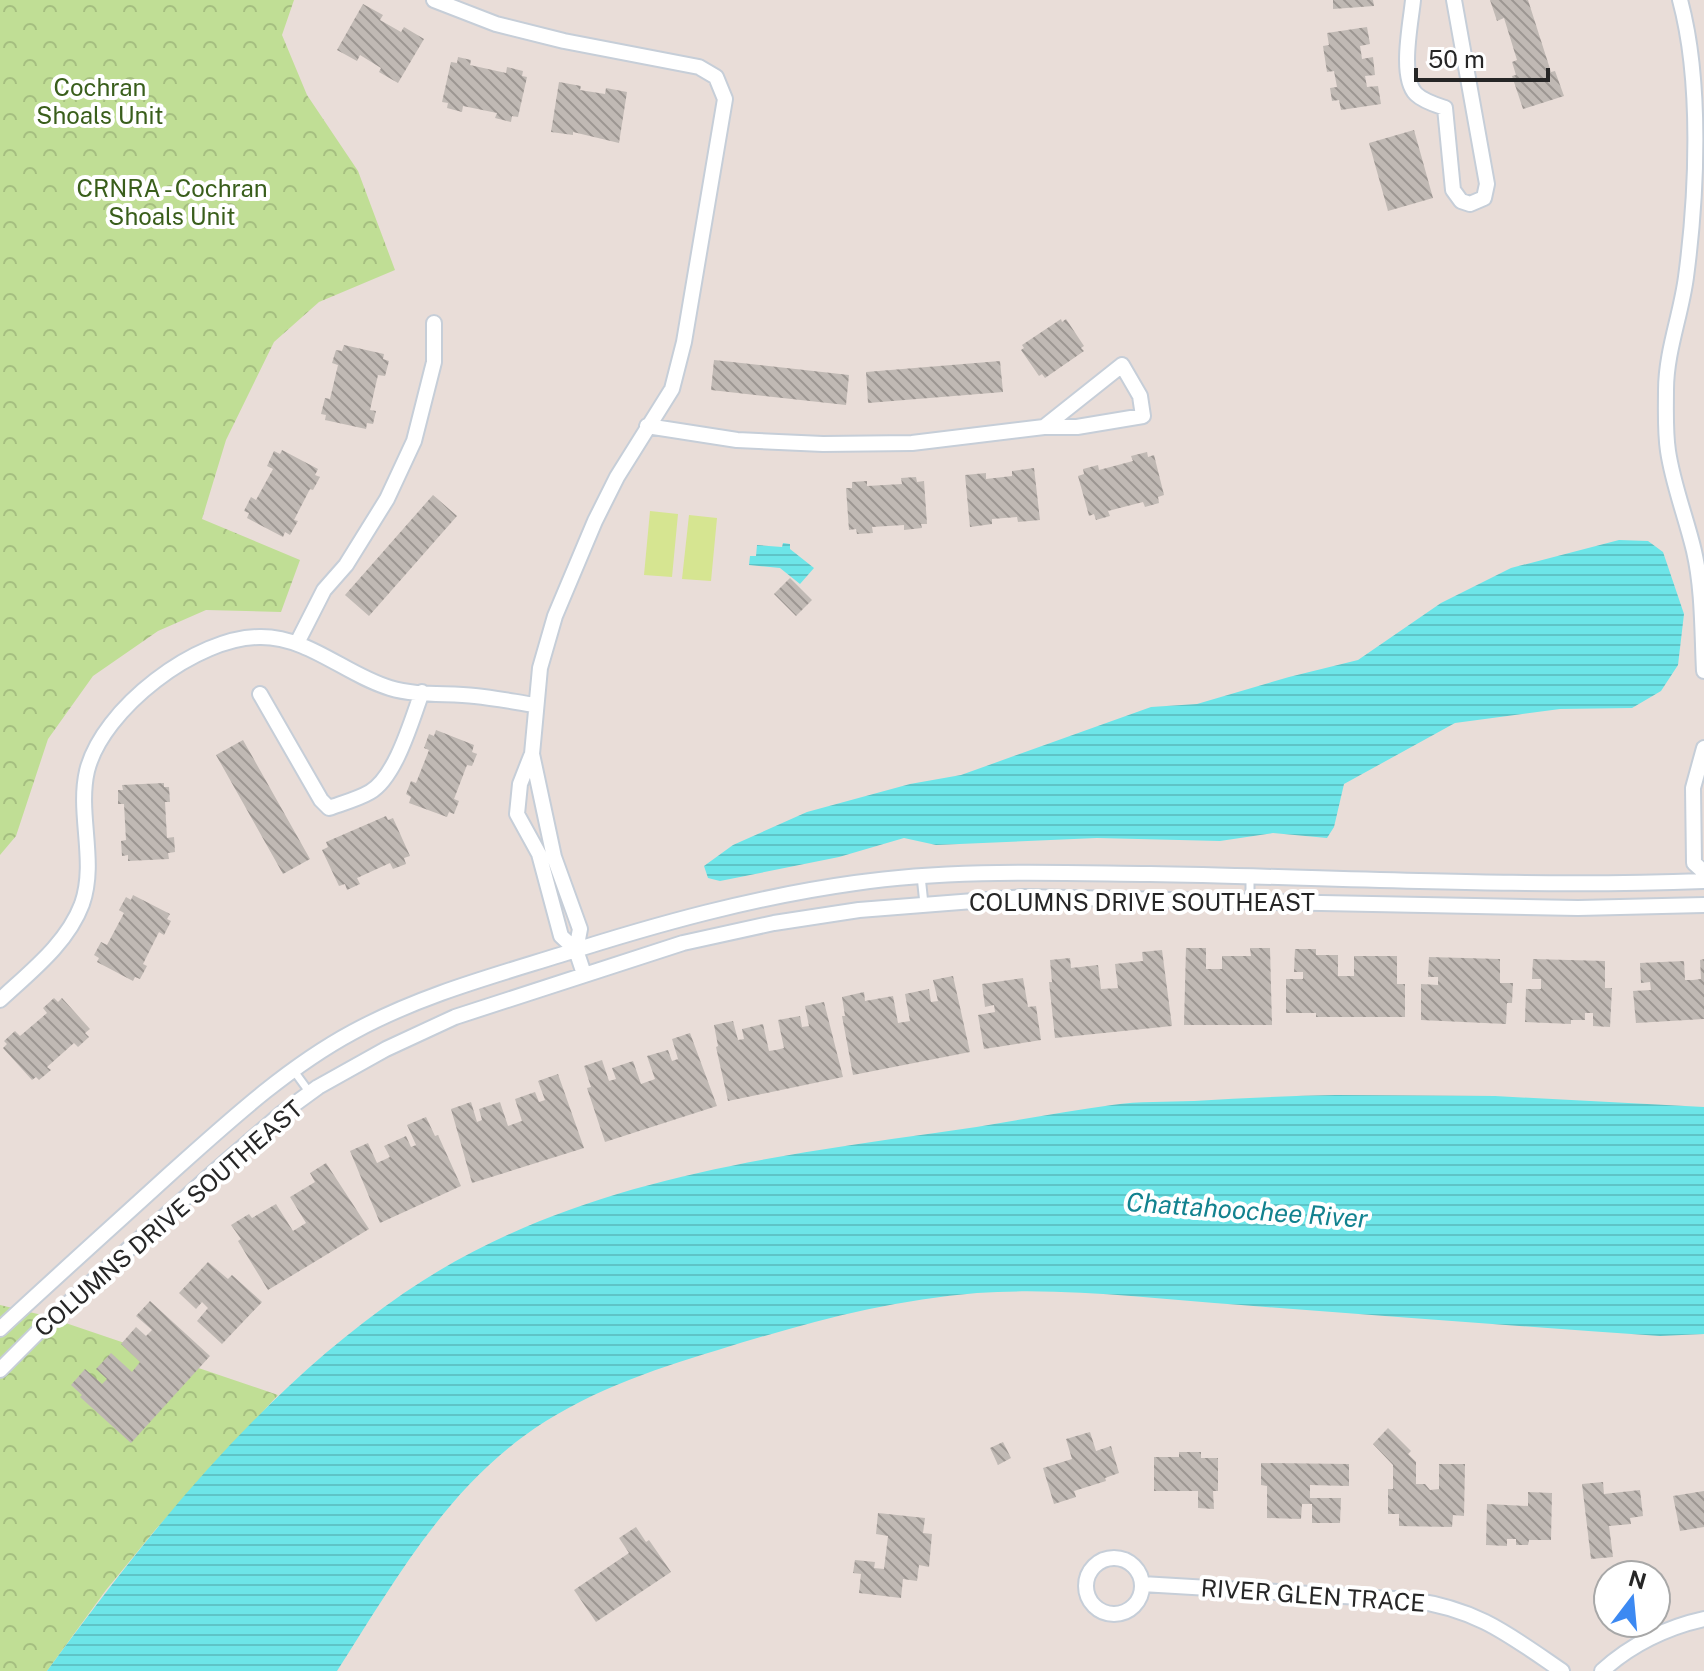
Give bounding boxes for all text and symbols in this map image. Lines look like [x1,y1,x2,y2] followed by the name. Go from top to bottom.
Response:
[1416,32,1548,82] scale bar
[1428,45,1485,73] text: 50 m
[36,73,164,129] park label: Cochran Shoals Unit
[76,174,268,230] park label: CRNRA - Cochran Shoals Unit
[969,888,1315,916] street label: COLUMNS DRIVE SOUTHEAST
[28,1094,308,1342] street label: COLUMNS DRIVE SOUTHEAST
[1125,1186,1369,1234] water label: Chattahoochee River
[1592,1559,1672,1639] north arrow
[1626,1565,1649,1595] text: N
[1200,1573,1426,1617] street label: RIVER GLEN TRACE

